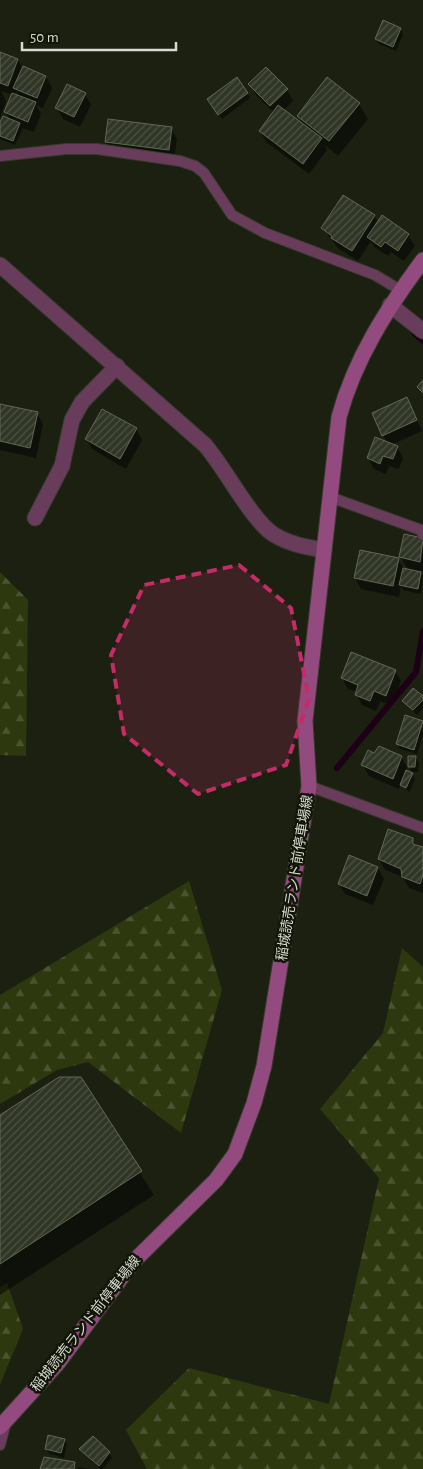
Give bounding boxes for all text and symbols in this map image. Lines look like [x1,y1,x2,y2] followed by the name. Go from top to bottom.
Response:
[22,20,176,52] scale bar
[30,30,59,45] text: 50 m
[273,794,315,962] street label: 稲城読売ランド前停車場線
[27,1252,143,1395] street label: 稲城読売ランド前停車場線

